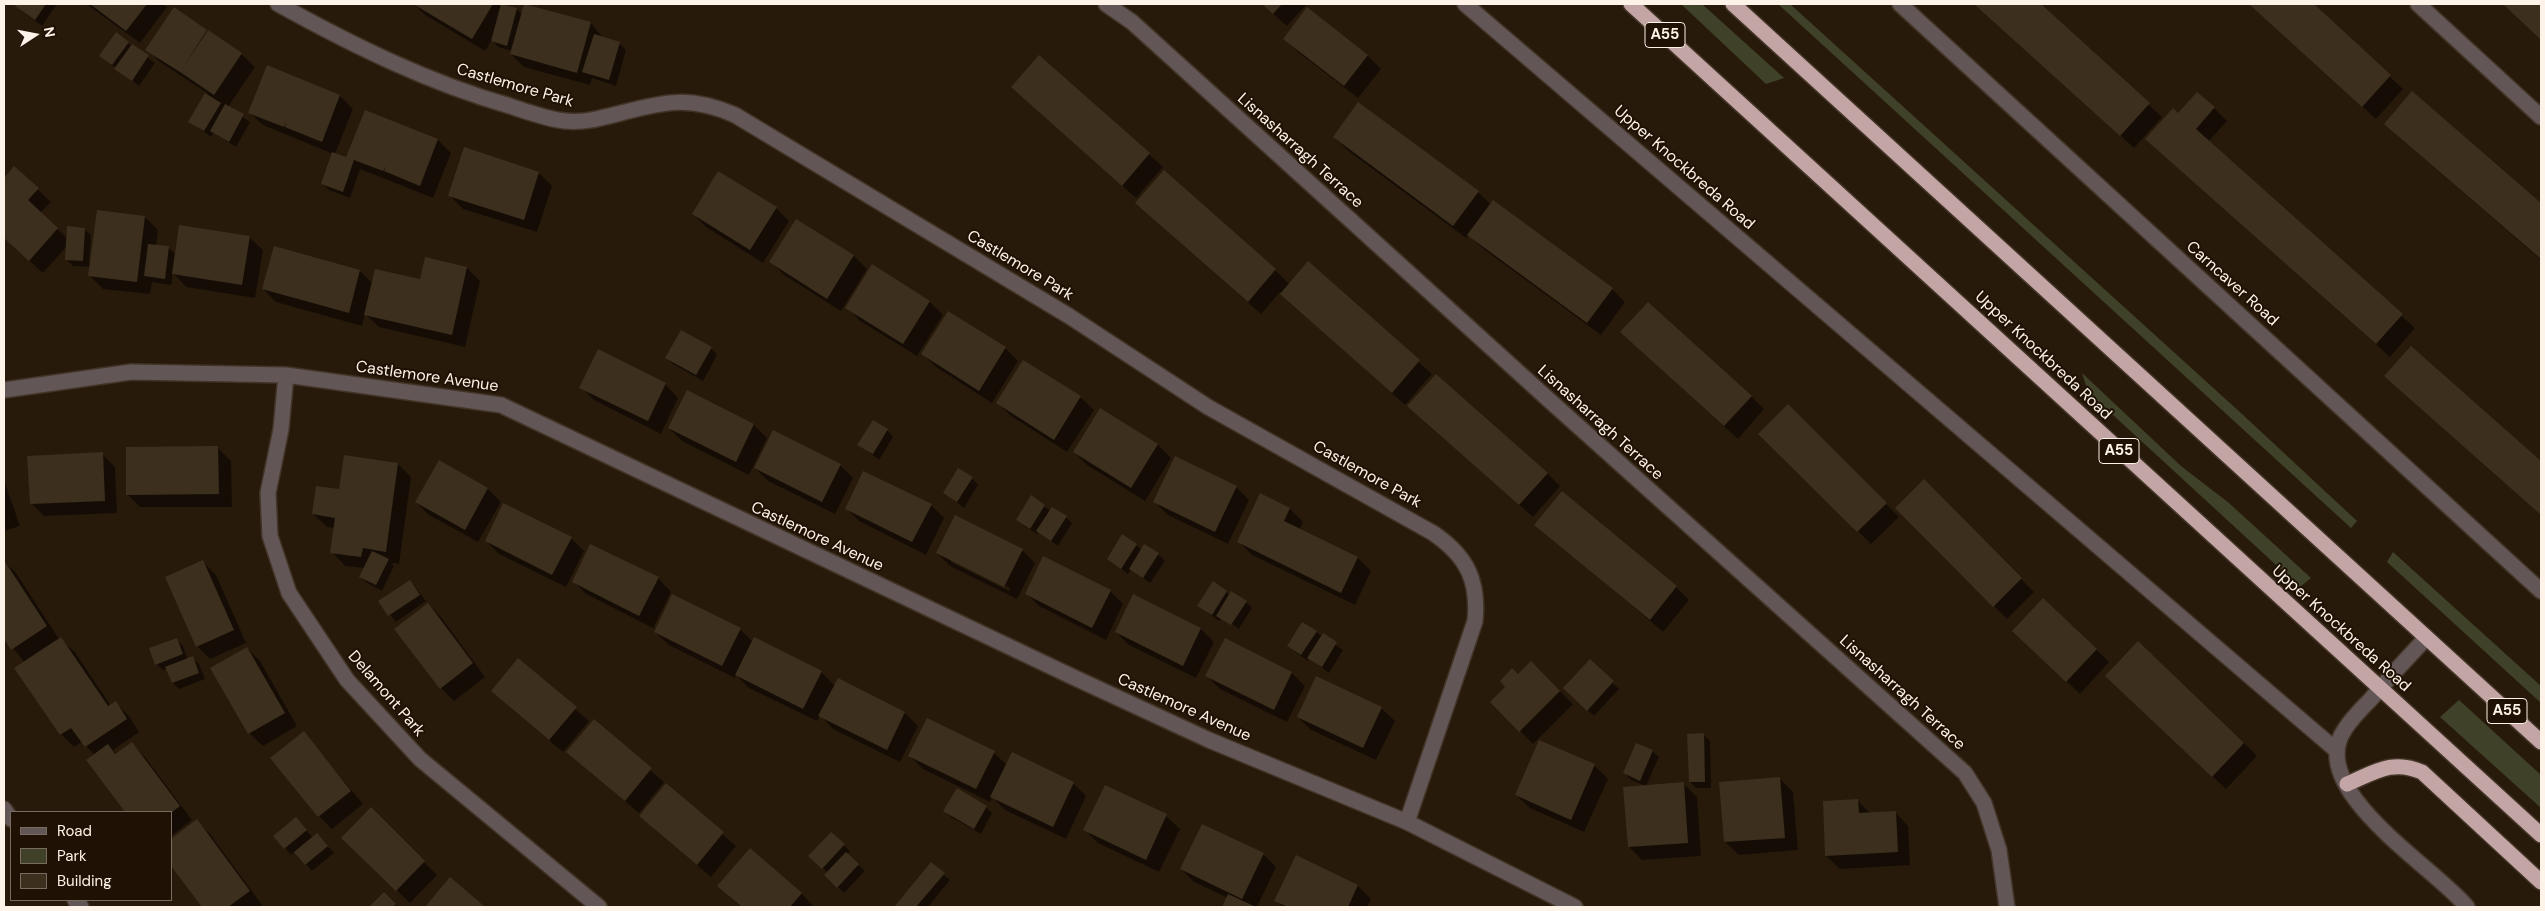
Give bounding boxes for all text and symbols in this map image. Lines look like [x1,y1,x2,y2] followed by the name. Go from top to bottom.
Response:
[10,10,60,60] north arrow
[1645,22,1685,48] road number: A55
[40,25,60,39] text: N
[454,60,576,112] street label: Castlemore Park
[1233,90,1367,212] street label: Lisnasharragh Terrace
[1610,102,1758,234] street label: Upper Knockbreda Road
[963,227,1077,305] street label: Castlemore Park
[2182,238,2282,330] street label: Carncaver Road
[1971,288,2115,424] street label: Upper Knockbreda Road
[354,357,500,397] street label: Castlemore Avenue
[1533,362,1667,484] street label: Lisnasharragh Terrace
[1309,437,1425,513] street label: Castlemore Park
[2099,438,2139,464] road number: A55
[748,498,886,576] street label: Castlemore Avenue
[2268,562,2414,696] street label: Upper Knockbreda Road
[1835,632,1969,754] street label: Lisnasharragh Terrace
[344,647,428,741] street label: Delamont Park
[1114,670,1254,746] street label: Castlemore Avenue
[2487,698,2527,724] road number: A55
[10,811,172,901] legend
[57,821,92,841] text: Road
[57,846,87,866] text: Park
[57,871,112,891] text: Building

